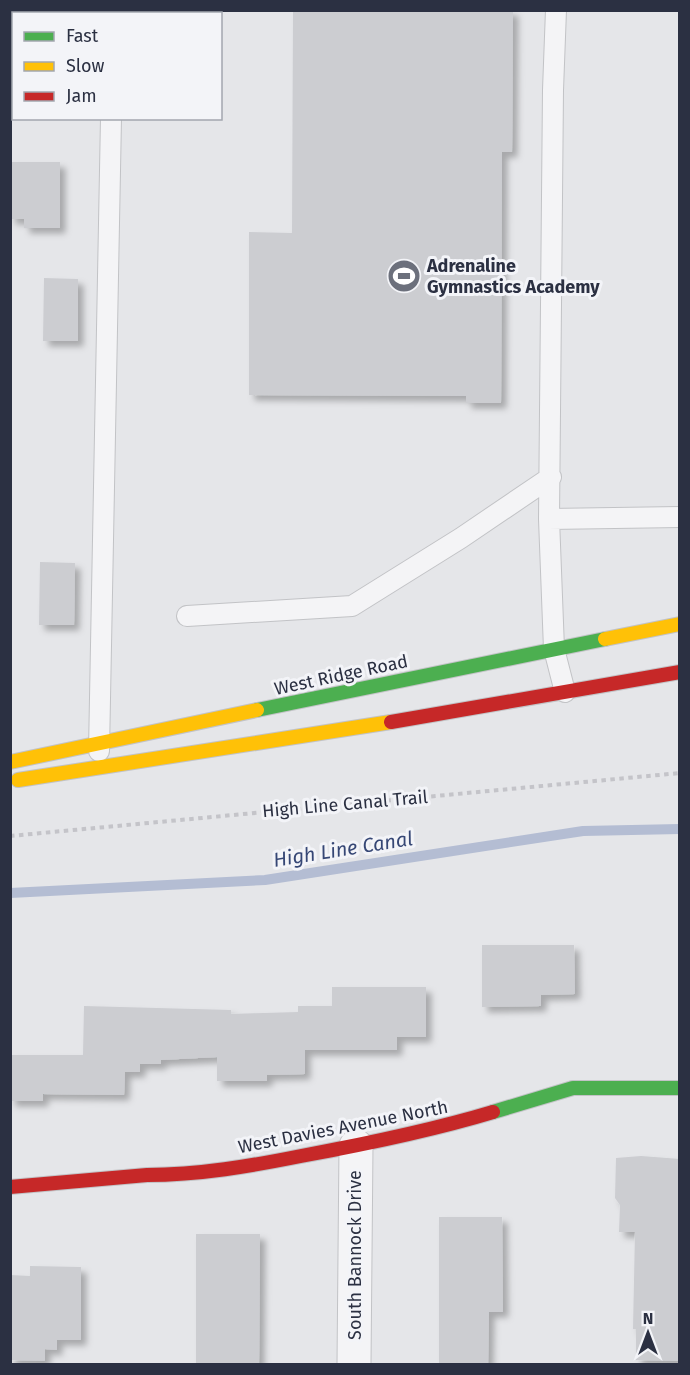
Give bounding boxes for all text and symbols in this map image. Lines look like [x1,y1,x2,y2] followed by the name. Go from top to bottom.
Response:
[12,12,222,120] legend
[66,25,99,47] text: Fast
[66,55,105,77] text: Slow
[66,85,97,107] text: Jam
[426,255,600,298] place label: Adrenaline Gymnastics Academy
[386,258,422,294] sports icon: Adrenaline Gymnastics Academy
[272,650,410,700] street label: West Ridge Road
[261,786,429,822] street label: High Line Canal Trail
[272,826,414,872] water label: High Line Canal
[236,1096,450,1158] street label: West Davies Avenue North
[344,1170,366,1340] street label: South Bannock Drive
[618,1303,678,1363] north arrow
[643,1309,653,1328] text: N

